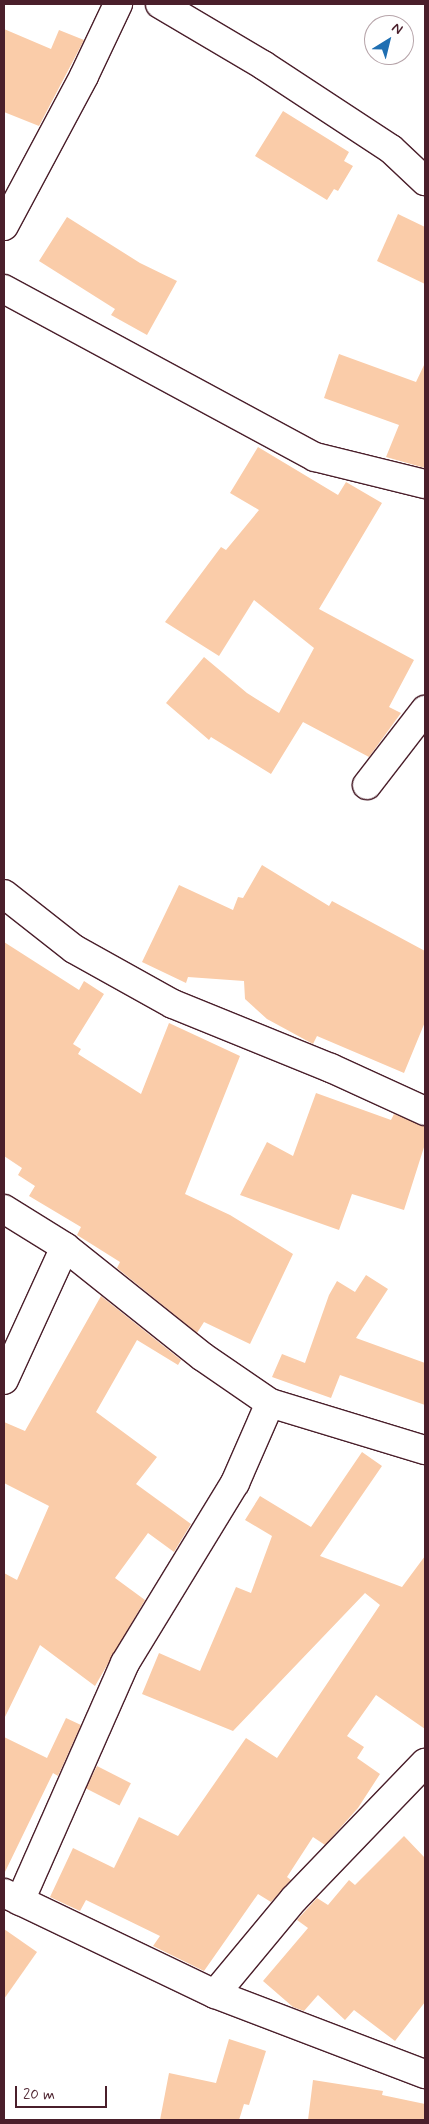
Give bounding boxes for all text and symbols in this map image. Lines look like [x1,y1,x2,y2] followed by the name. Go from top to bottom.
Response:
[364,15,414,65] north arrow
[388,19,406,39] text: N
[18,2076,110,2108] scale bar
[23,2085,55,2105] text: 20 m

